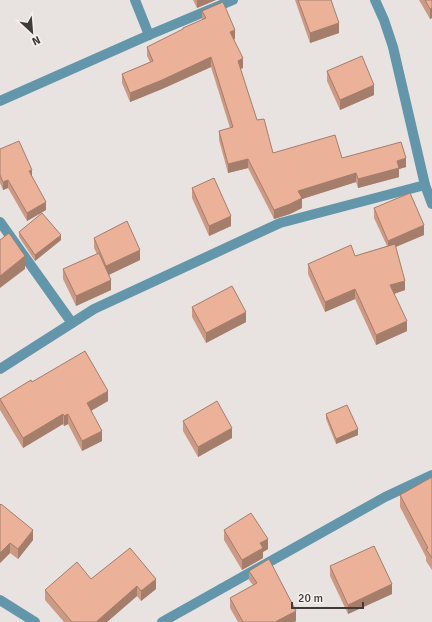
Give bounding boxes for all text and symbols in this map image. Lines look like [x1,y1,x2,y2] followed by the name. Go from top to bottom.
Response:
[12,12,52,52] north arrow
[30,33,42,48] text: N
[292,584,363,610] scale bar
[298,591,323,606] text: 20 m

